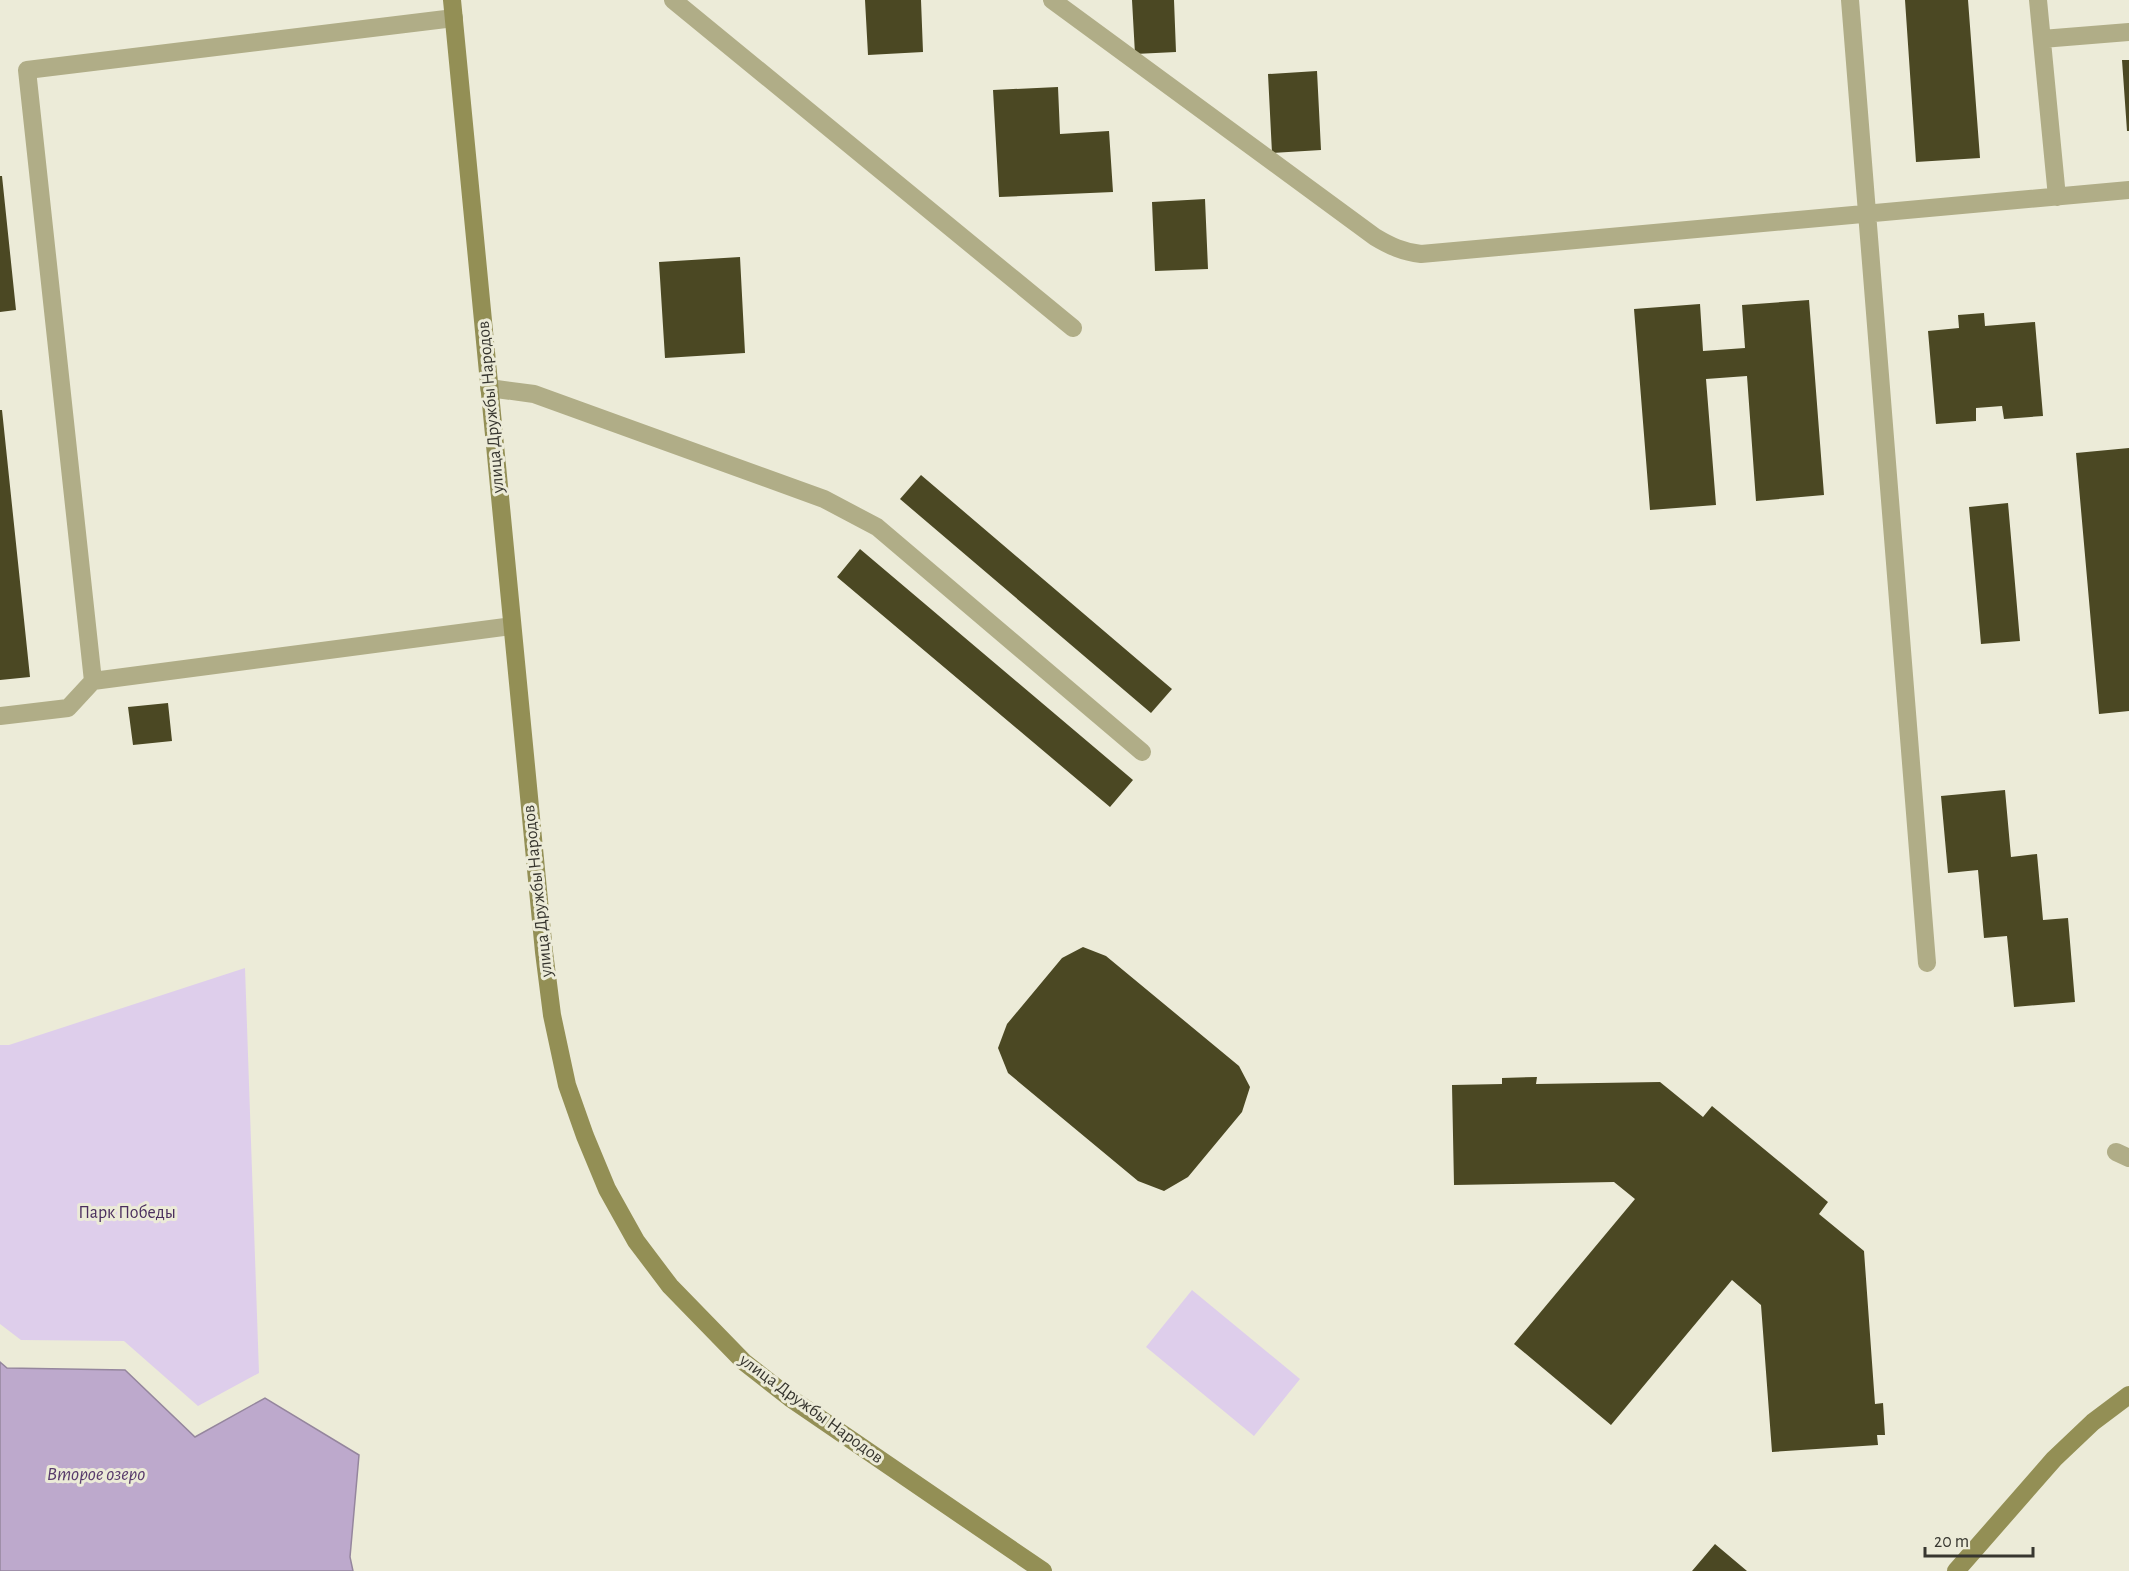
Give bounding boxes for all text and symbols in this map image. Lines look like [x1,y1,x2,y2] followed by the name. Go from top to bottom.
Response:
[474,320,508,495] street label: улица Дружбы Народов
[519,804,556,979] street label: улица Дружбы Народов
[78,1203,176,1222] park label: Парк Победы
[735,1350,887,1467] street label: улица Дружбы Народов
[47,1464,145,1484] water label: Второе озеро
[1925,1520,2033,1558] scale bar
[1934,1533,1969,1551] text: 20 m

